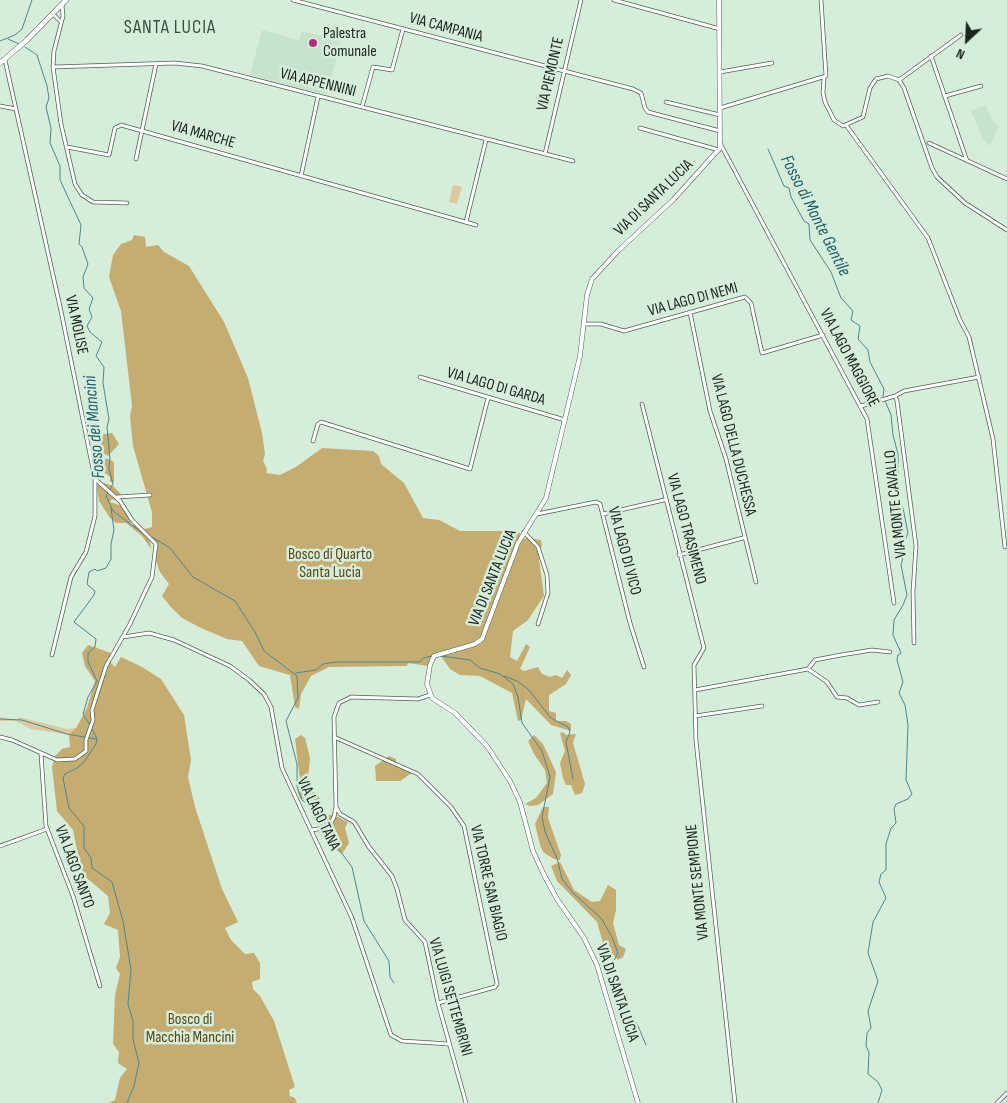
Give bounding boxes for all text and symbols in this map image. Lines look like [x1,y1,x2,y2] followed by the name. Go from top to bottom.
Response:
[407,9,485,47] street label: VIA CAMPANIA
[942,15,992,65] north arrow
[122,17,218,39] district label: SANTA LUCIA
[323,24,377,62] place label: Palestra Comunale
[533,35,569,113] street label: VIA PIEMONTE
[307,37,319,49] marker: Palestra Comunale
[953,45,967,63] text: N
[278,64,358,102] street label: VIA APPENNINI
[169,117,237,153] street label: VIA MARCHE
[775,152,855,280] water label: Fosso di Monte Gentile
[611,156,697,240] street label: VIA DI SANTA LUCIA
[646,279,740,321] street label: VIA LAGO DI NEMI
[60,294,92,356] street label: VIA MOLISE
[815,306,883,410] street label: VIA LAGO MAGGIORE
[445,364,547,410] street label: VIA LAGO DI GARDA
[706,372,760,518] street label: VIA LAGO DELLA DUCHESSA
[80,375,110,479] water label: Fosso dei Mancini
[881,449,911,559] street label: VIA MONTE CAVALLO
[662,472,710,586] street label: VIA LAGO TRASIMENO
[603,505,645,597] street label: VIA LAGO DI VICO
[465,527,521,629] street label: VIA DI SANTA LUCIA
[288,545,372,583] park label: Bosco di Quarto Santa Lucia
[292,774,344,854] street label: VIA LAGO TANA
[50,823,98,911] street label: VIA LAGO SANTO
[465,823,511,943] street label: VIA TORRE SAN BIAGIO
[682,823,714,941] street label: VIA MONTE SEMPIONE
[424,936,476,1058] street label: VIA LUIGI SETTEMBRINI
[591,942,643,1044] street label: VIA DI SANTA LUCIA
[146,1010,234,1048] park label: Bosco di Macchia Mancini

